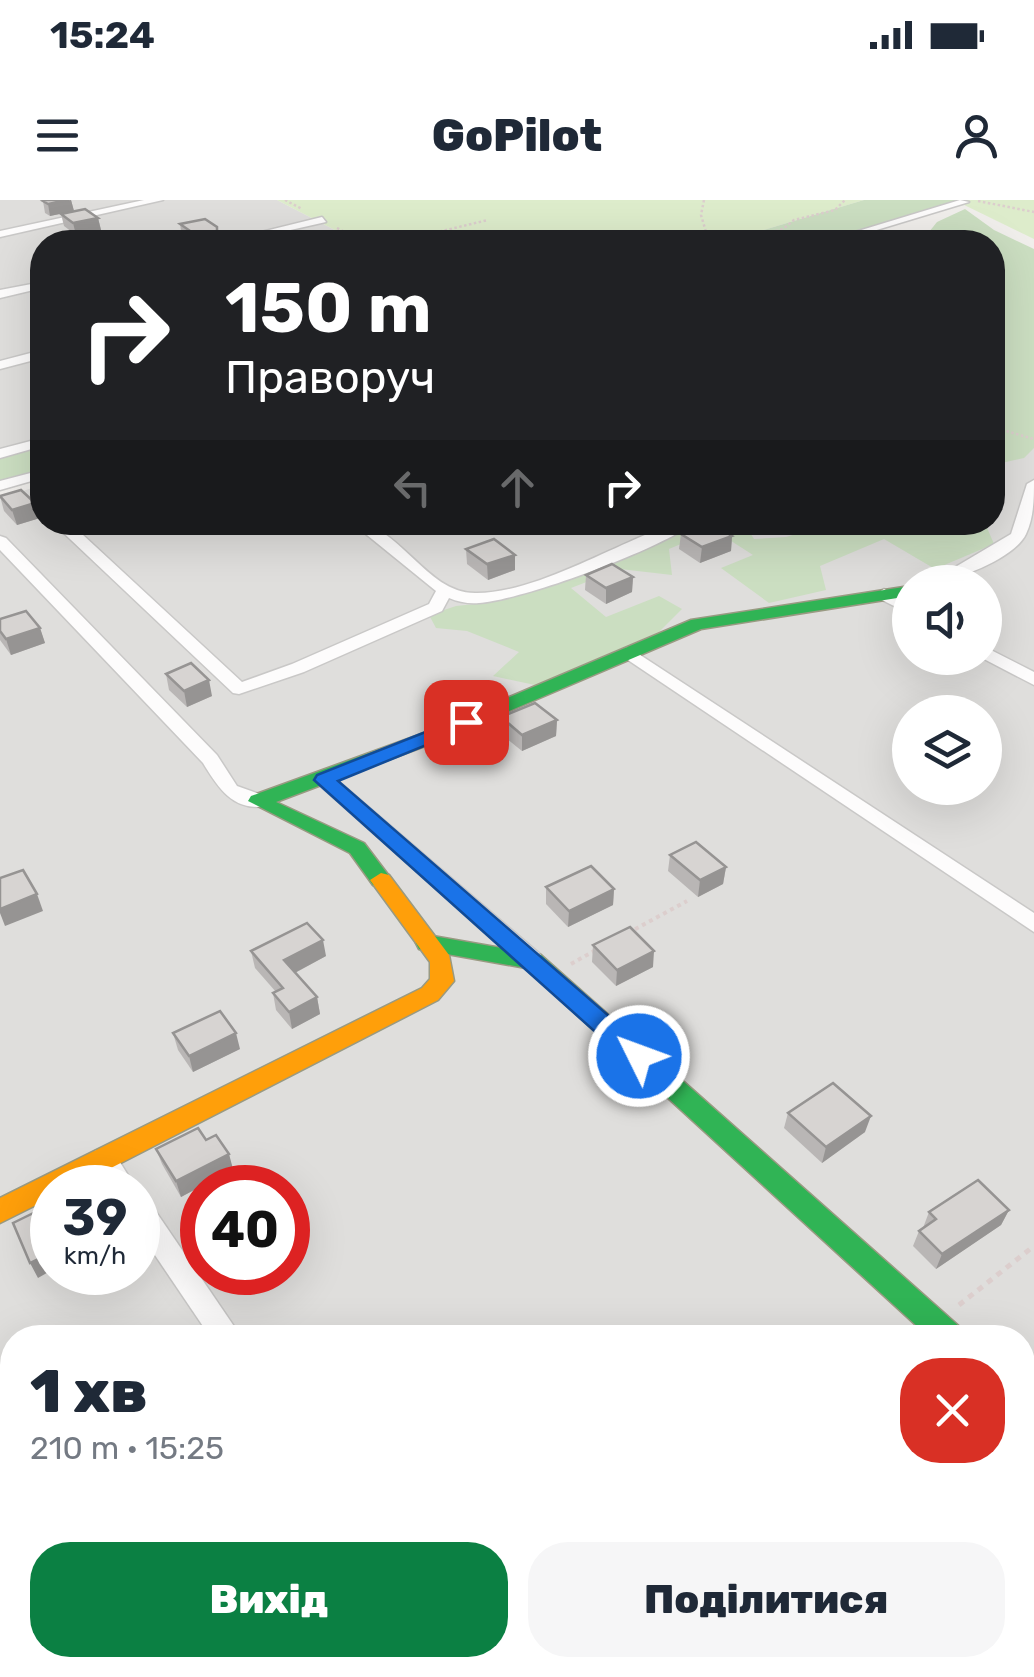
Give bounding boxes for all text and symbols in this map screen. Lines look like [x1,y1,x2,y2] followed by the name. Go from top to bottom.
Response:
[50,12,155,58] text: 15:24
[30,108,85,163] icon: menu
[949,108,1004,163] icon: person
[432,109,602,162] text: GoPilot
[225,267,432,350] text: 150 m
[60,270,190,400] icon: right
[225,351,435,404] text: Праворуч
[385,460,440,515] icon: left
[490,460,545,515] icon: ahead
[595,460,650,515] icon: right
[892,565,1002,805] map controls
[892,565,1002,675] button: sound
[424,680,509,765] pin
[439,695,494,750] icon: arrive
[892,695,1002,805] button: layers
[587,1004,691,1108] position arrow
[180,1165,310,1295] speed limit sign: 40
[63,1188,128,1248] text: 39
[64,1241,126,1270] text: km/h
[30,1356,148,1427] text: 1 хв
[900,1358,1005,1463] button: close
[30,1429,224,1467] text: 210 m · 15:25
[30,1542,508,1657] button: Вихід
[528,1542,1005,1657] button: Поділитися

